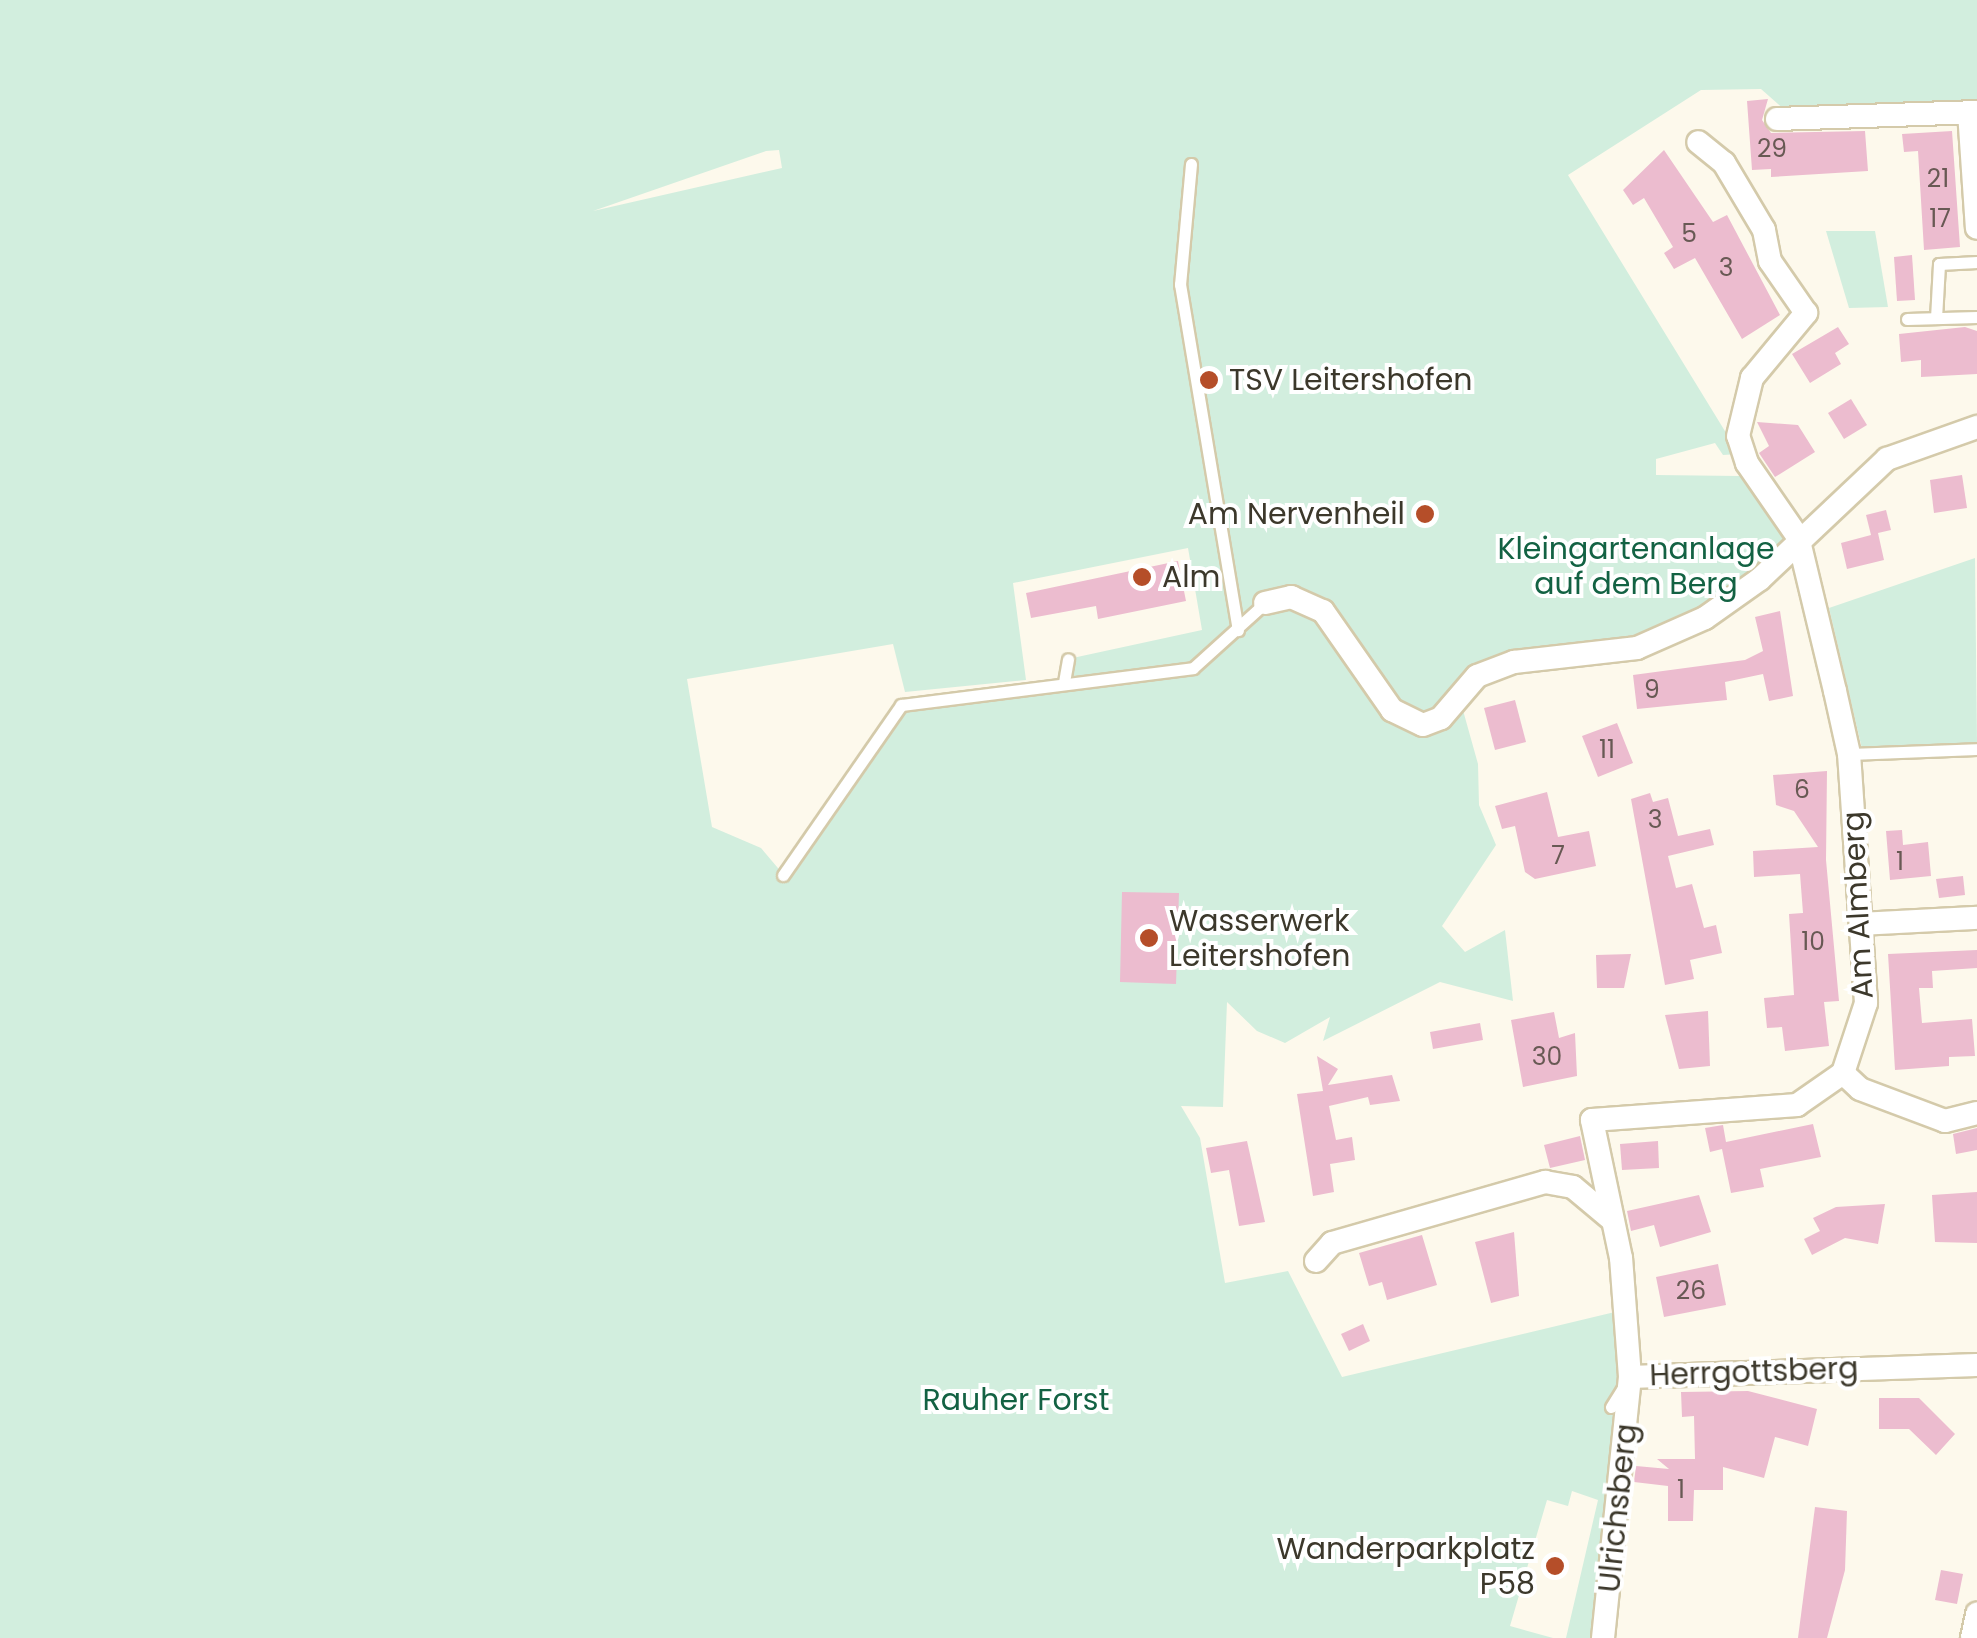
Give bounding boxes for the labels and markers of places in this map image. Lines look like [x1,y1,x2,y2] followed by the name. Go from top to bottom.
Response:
[1229,362,1473,398] place label: TSV Leitershofen
[1198,369,1220,391] marker: TSV Leitershofen
[1188,496,1405,532] place label: Am Nervenheil
[1414,503,1436,525] marker: Am Nervenheil
[1162,559,1220,595] place label: Alm
[1131,566,1153,588] marker: Alm
[1169,903,1350,974] place label: Wasserwerk Leitershofen
[1138,927,1160,949] marker: Wasserwerk Leitershofen
[1276,1531,1535,1602] place label: Wanderparkplatz P58
[1544,1555,1566,1577] marker: Wanderparkplatz P58

